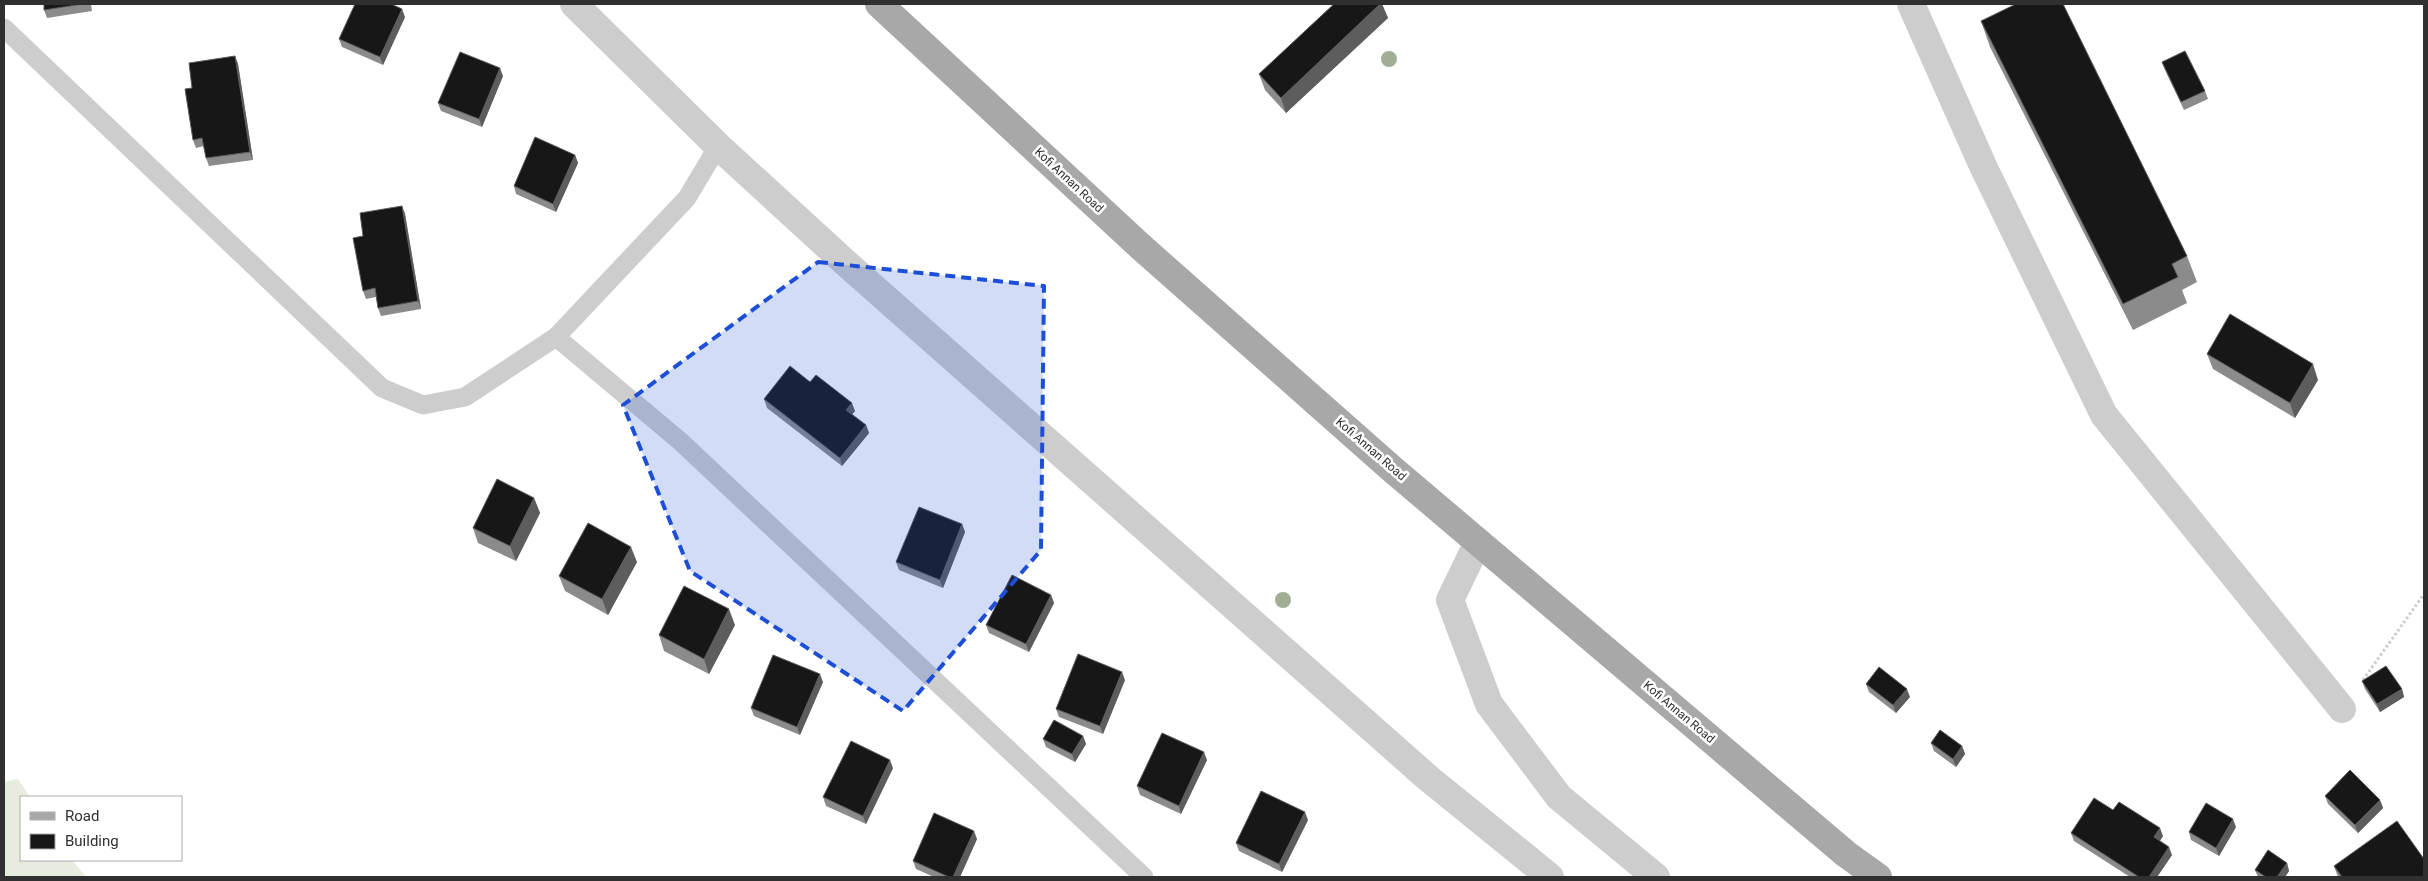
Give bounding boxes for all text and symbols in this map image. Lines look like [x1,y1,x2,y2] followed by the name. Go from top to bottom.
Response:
[1032,145,1106,215] street label: Kofi Annan Road
[1333,415,1409,483] street label: Kofi Annan Road
[1641,678,1717,746] street label: Kofi Annan Road
[20,796,182,861] legend
[65,807,99,825] text: Road
[65,832,119,850] text: Building

